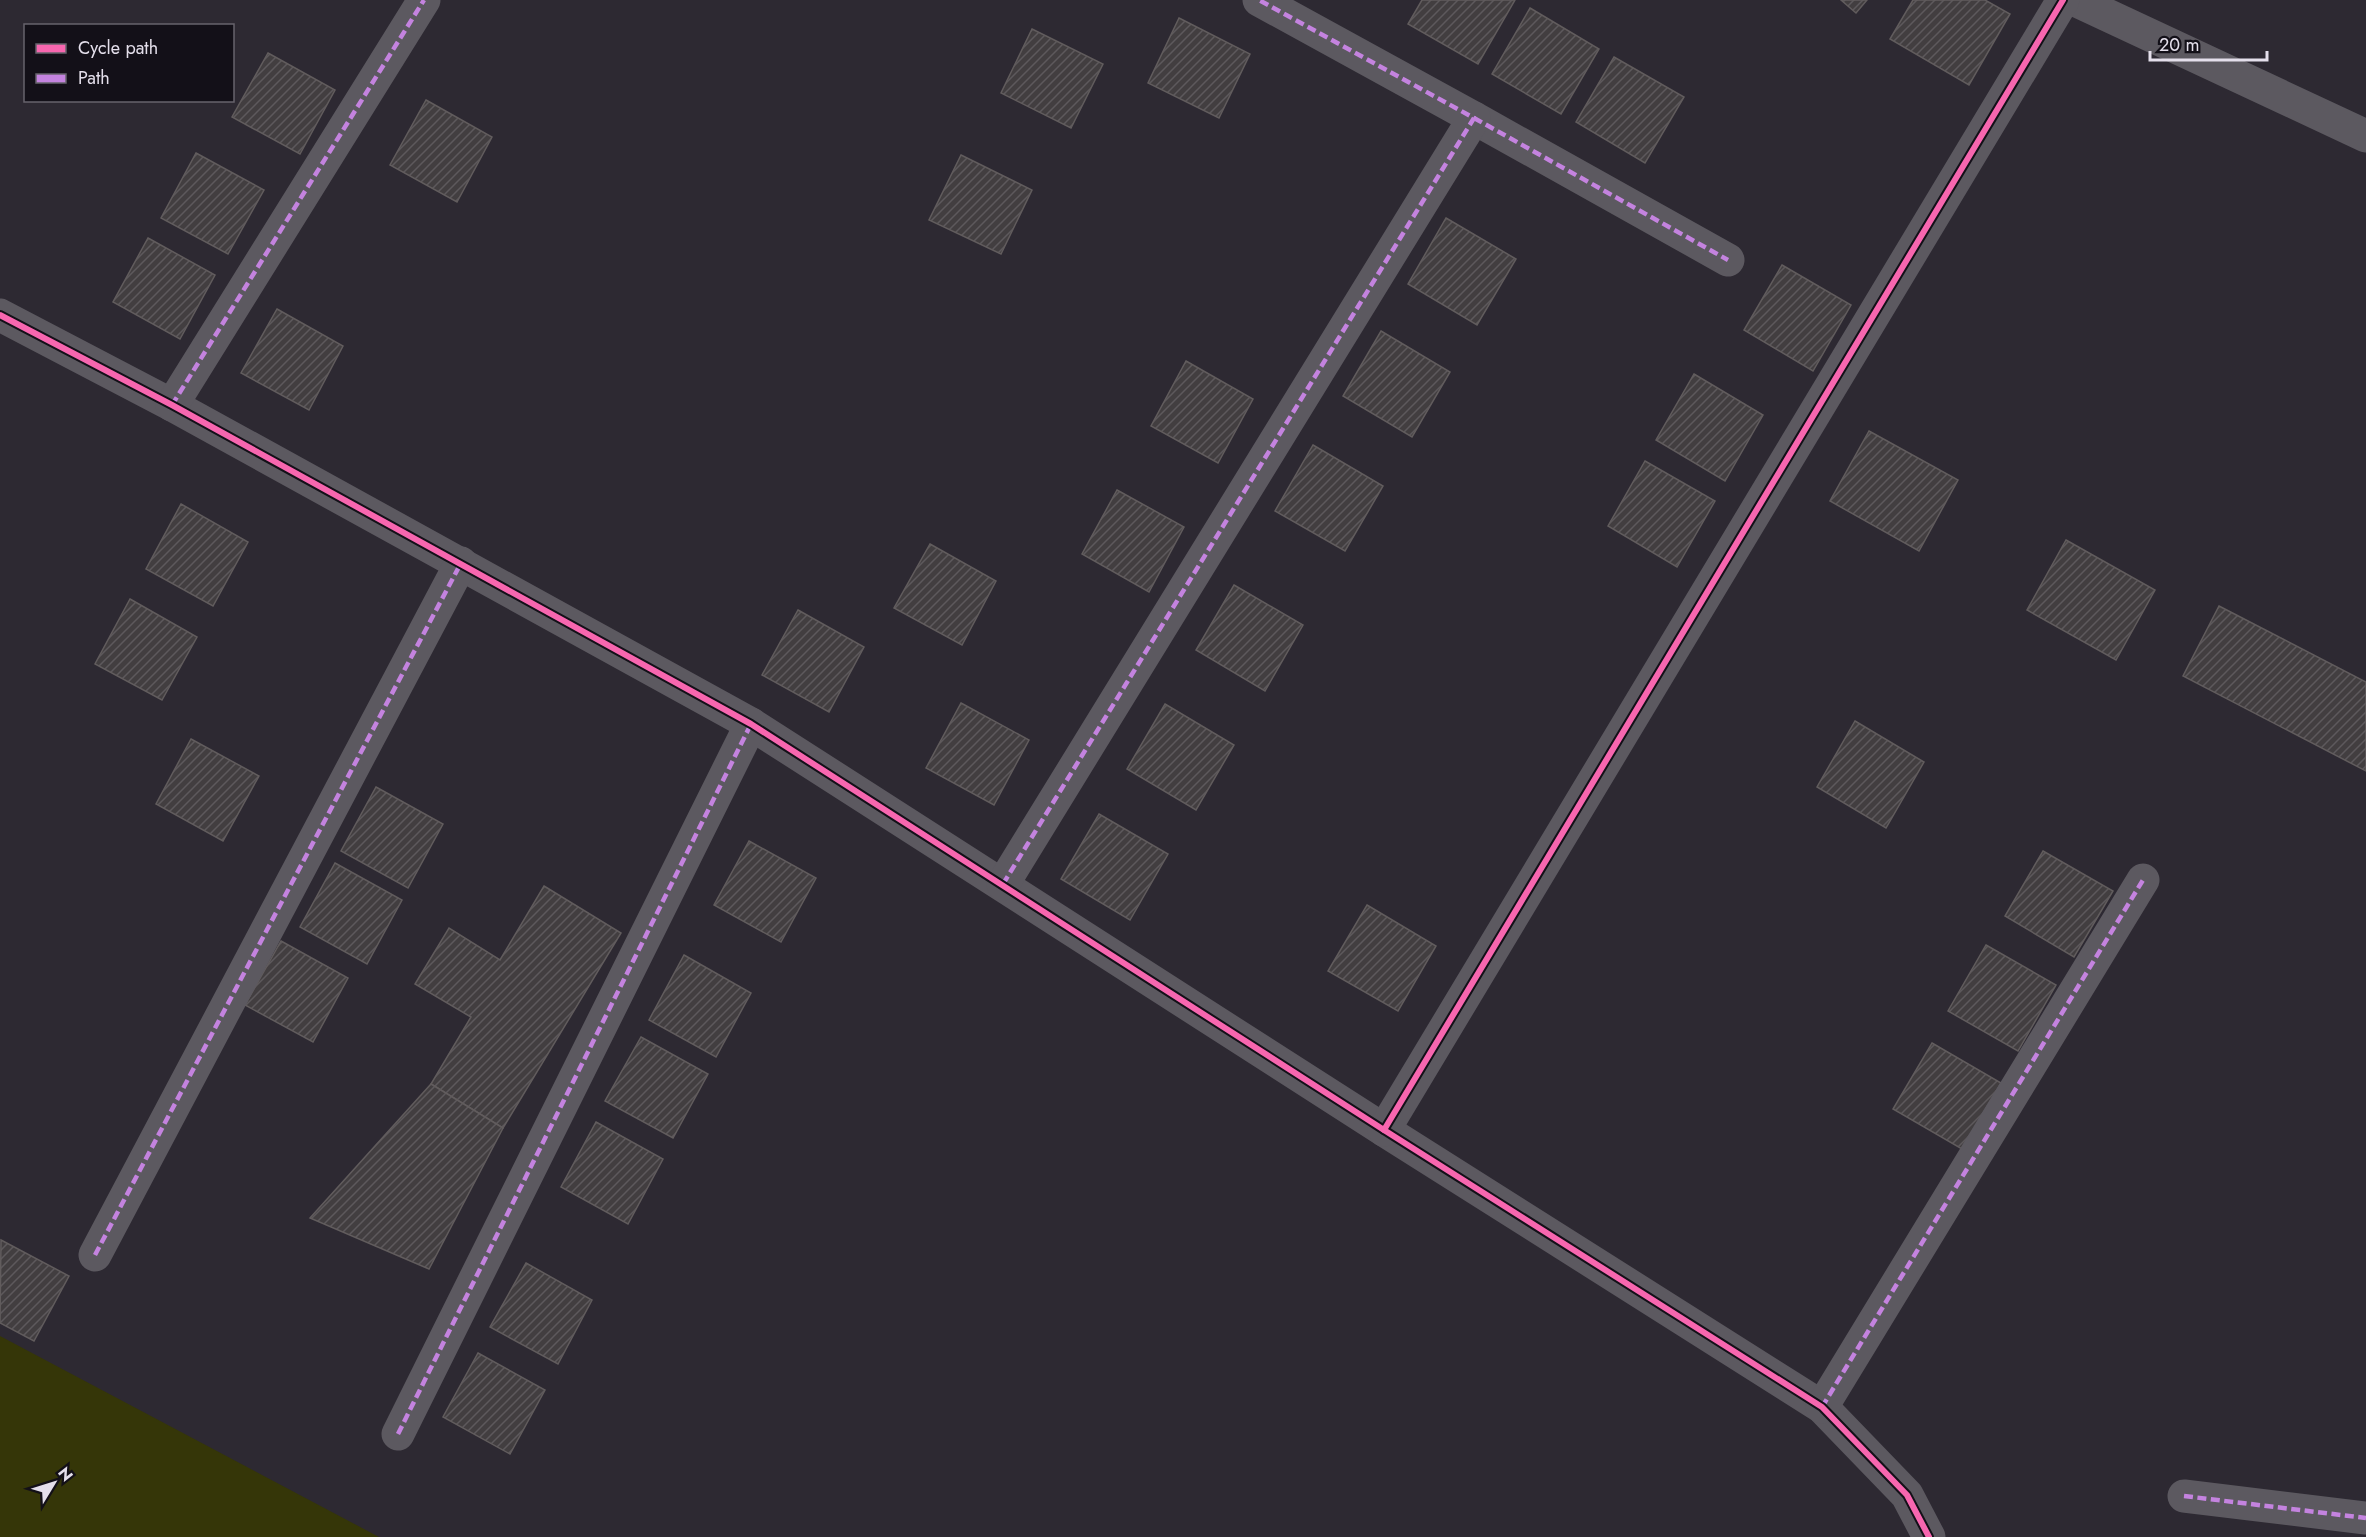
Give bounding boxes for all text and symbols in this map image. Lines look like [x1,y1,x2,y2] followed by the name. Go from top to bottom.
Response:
[24,24,234,102] legend
[2150,24,2267,62] scale bar
[2159,32,2199,58] text: 20 m
[78,35,158,61] text: Cycle path
[78,65,110,91] text: Path
[24,1453,84,1513] north arrow
[52,1462,78,1486] text: N

